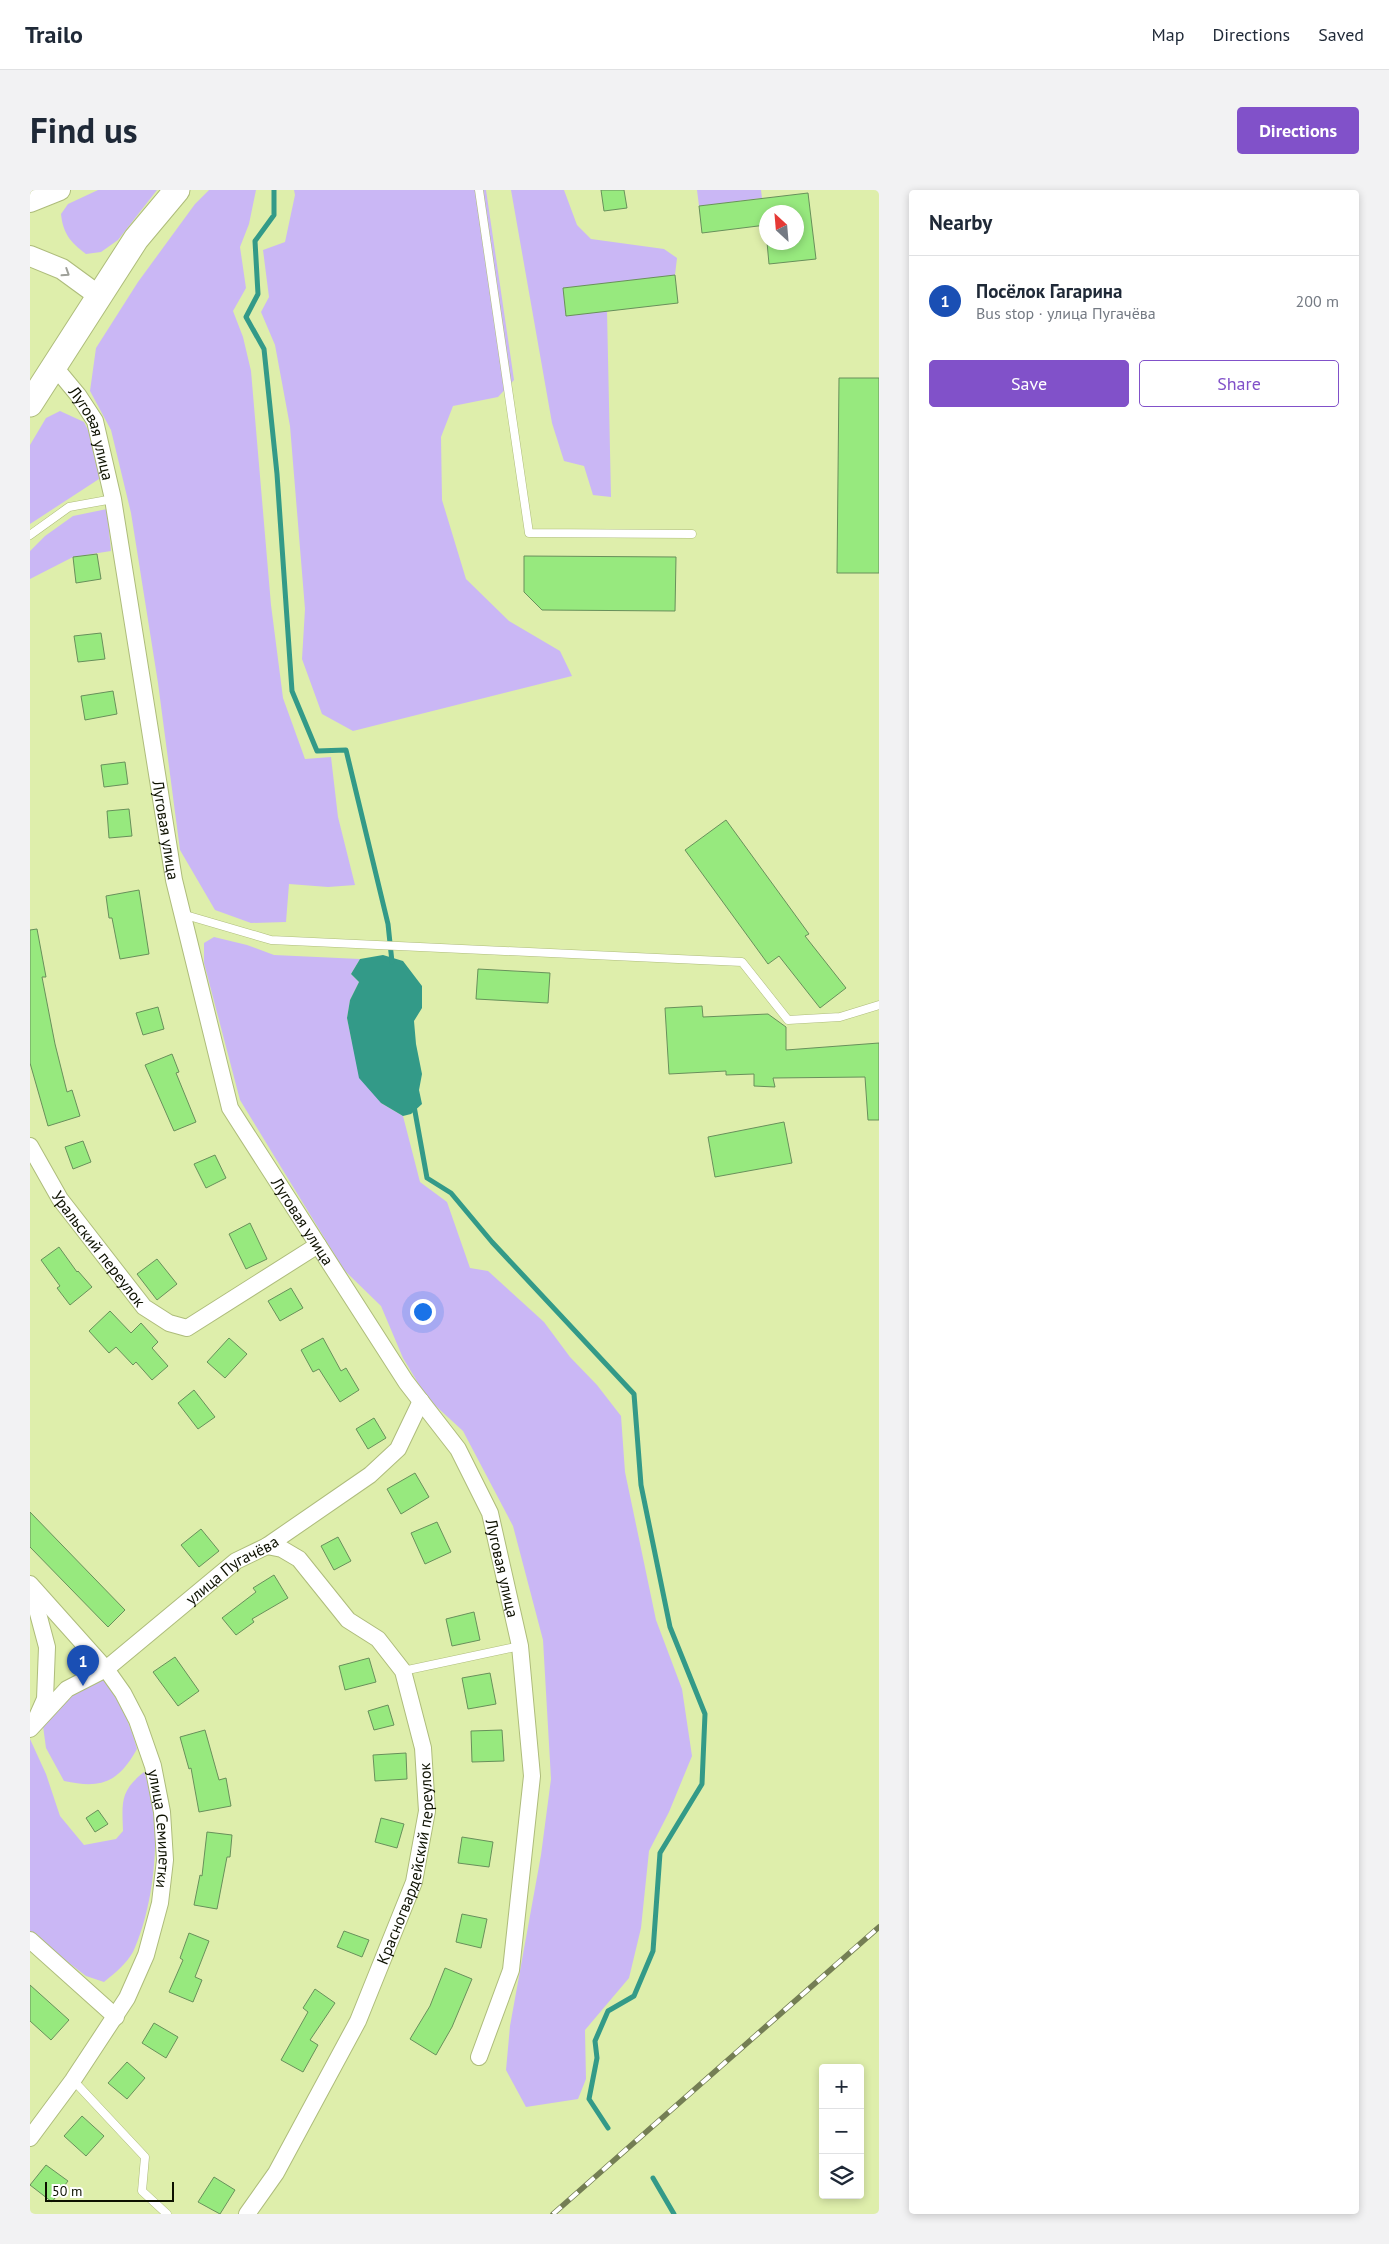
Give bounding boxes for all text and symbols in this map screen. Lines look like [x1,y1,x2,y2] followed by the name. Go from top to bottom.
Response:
[25,19,83,50] text: Trailo
[1152,23,1184,46] text: Map
[1212,23,1290,46] text: Directions
[1318,23,1364,46] text: Saved
[30,107,138,153] text: Find us
[1237,107,1359,154] button: Directions
[759,205,804,250] north arrow
[929,209,992,236] text: Nearby
[61,266,70,276] one-way arrow
[976,279,1122,303] text: Посёлок Гагарина
[940,291,950,311] text: 1
[1296,291,1339,311] text: 200 m
[976,303,1156,323] text: Bus stop · улица Пугачёва
[929,360,1129,407] button: Save
[1139,360,1339,407] button: Share
[64,381,118,482] street label: Луговая улица
[148,778,184,881] street label: Луговая улица
[267,1173,338,1269] street label: Луговая улица
[48,1187,150,1311] street label: Уральский переулок
[410,1299,436,1325] your location
[481,1516,523,1619] street label: Луговая улица
[181,1531,282,1609] street label: улица Пугачёва
[67,1645,99,1686] pin: 1
[372,1762,437,1967] street label: Красногвардейский переулок
[144,1768,175,1889] street label: улица Семилетки
[819,2064,864,2199] map controls
[819,2064,864,2109] button: +
[819,2109,864,2154] button: −
[819,2154,864,2199] button: layers
[45,2179,174,2202] scale bar
[52,2182,82,2200] text: 50 m

